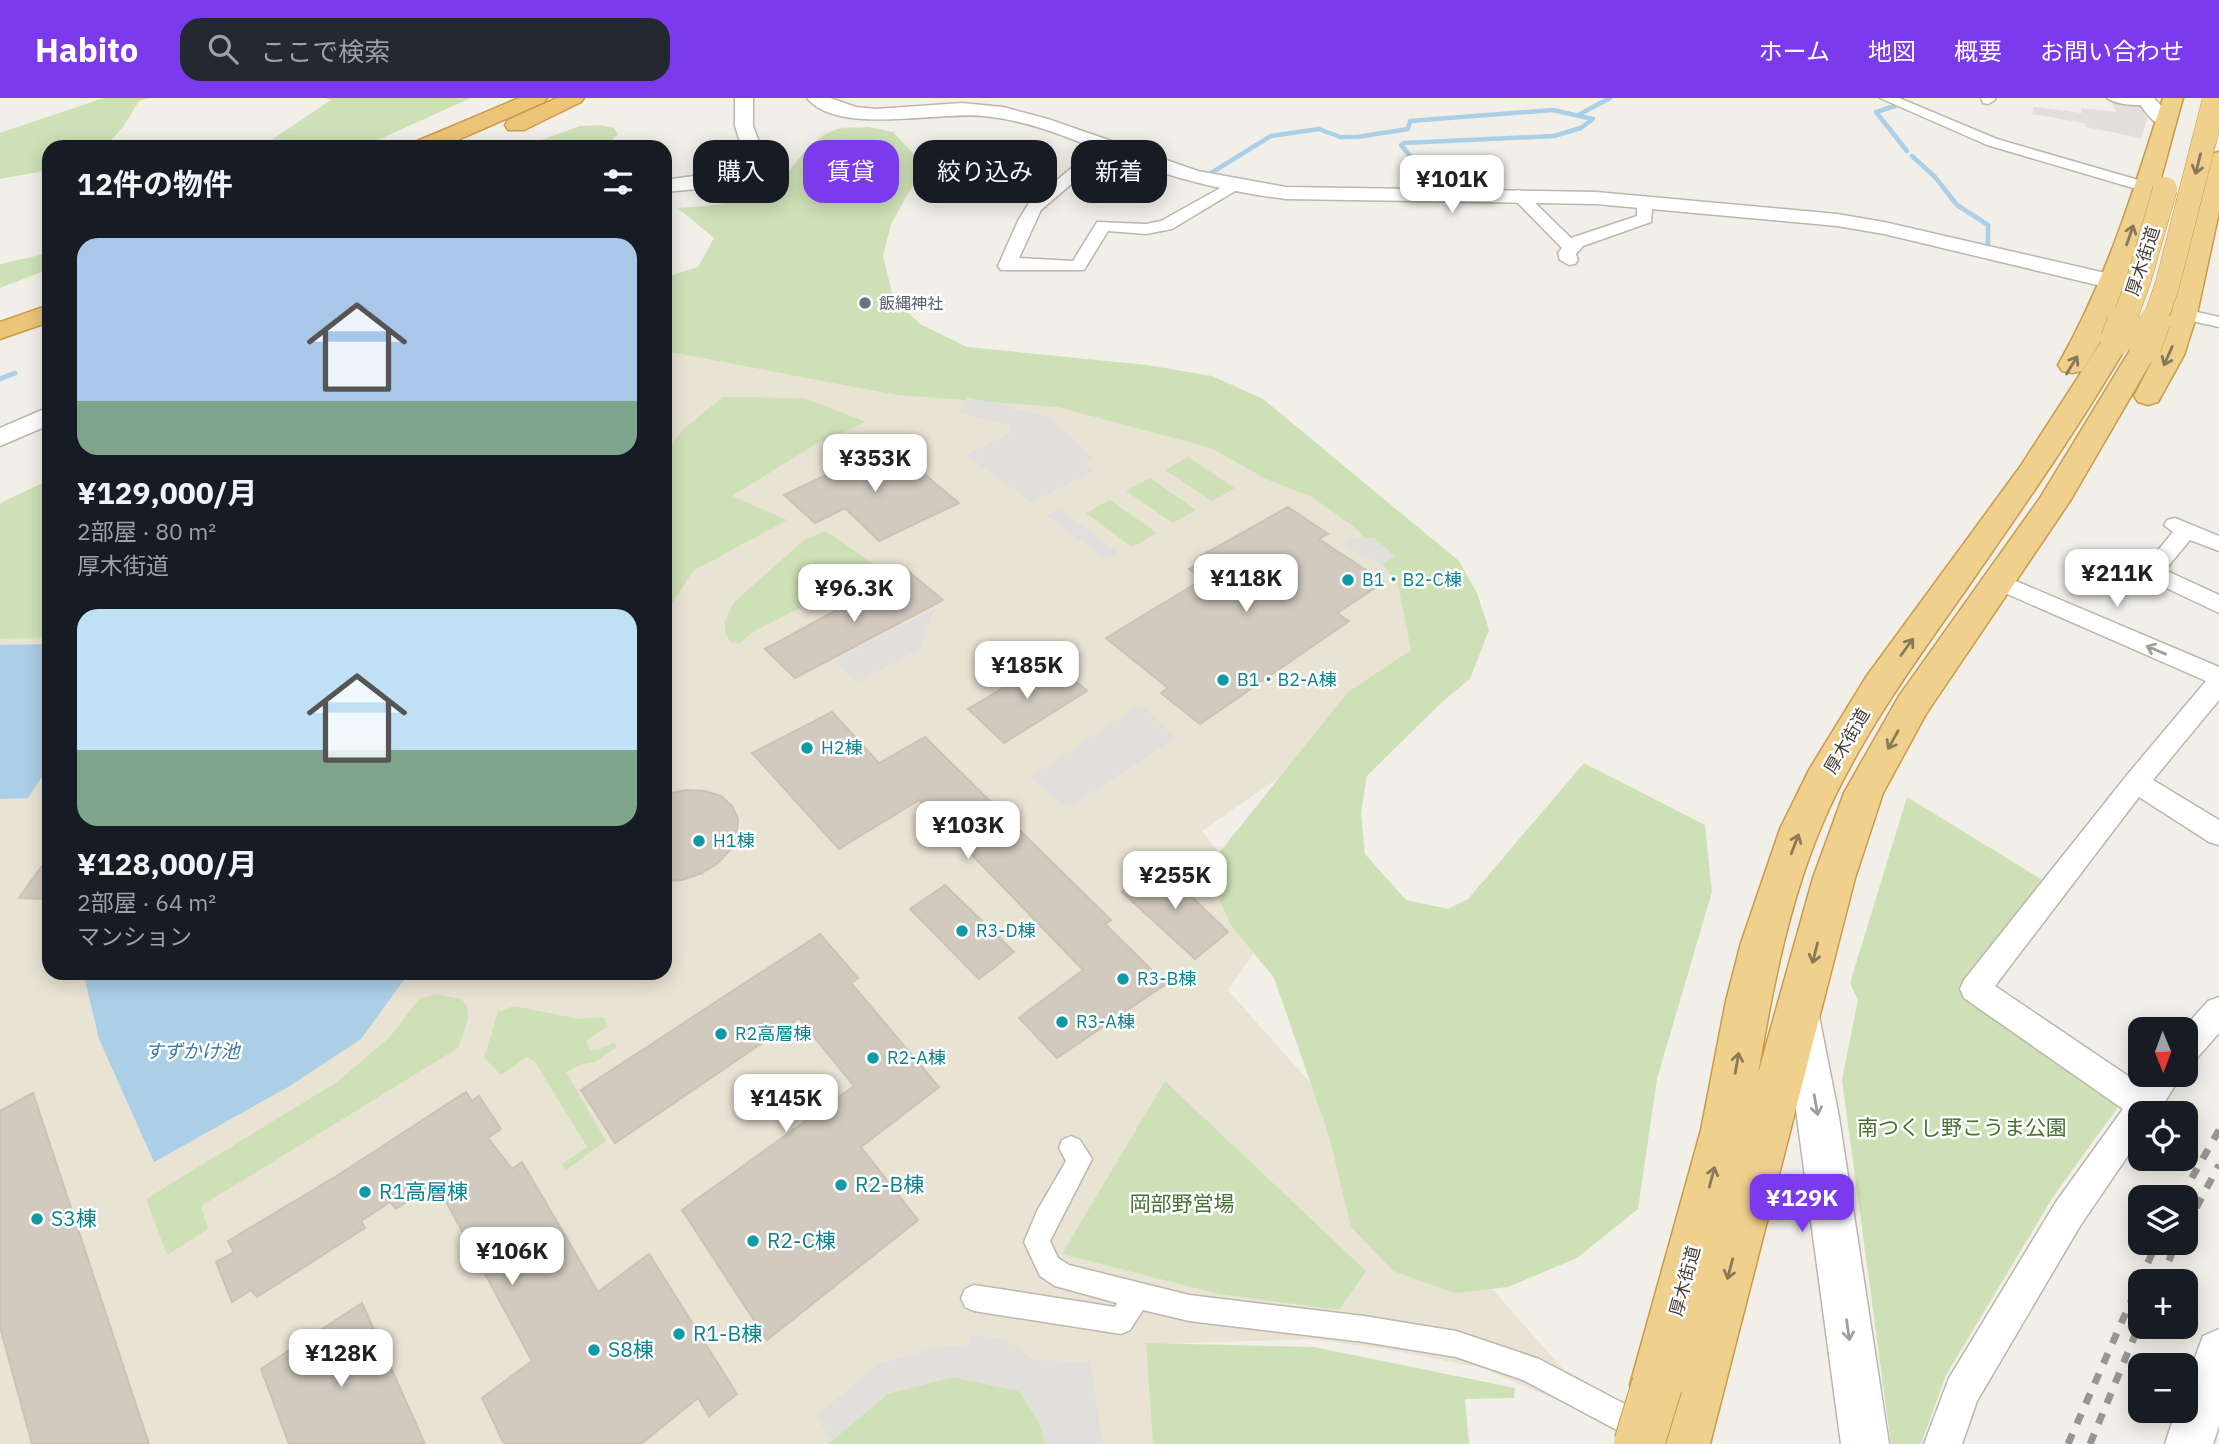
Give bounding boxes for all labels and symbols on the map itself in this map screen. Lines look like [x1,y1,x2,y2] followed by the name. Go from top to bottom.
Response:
[2191,152,2204,175] one-way arrow
[1403,156,1501,215] pin: ¥101K
[2120,223,2165,299] street label: 厚木街道
[2125,224,2137,246] one-way arrow
[879,293,943,313] place label: 飯縄神社
[857,295,873,311] marker: 飯縄神社
[2161,345,2174,366] one-way arrow
[2065,355,2079,375] one-way arrow
[826,434,924,494] pin: ¥353K
[2068,550,2166,609] pin: ¥211K
[1197,554,1295,614] pin: ¥118K
[797,564,911,624] pin: ¥96.3K
[1362,568,1462,591] place label: B1・B2-C棟
[1340,572,1356,588] marker: B1・B2-C棟
[1899,637,1914,656] one-way arrow
[978,642,1076,701] pin: ¥185K
[2146,643,2168,656] one-way arrow
[1237,668,1336,691] place label: B1・B2-A棟
[1215,672,1231,688] marker: B1・B2-A棟
[1819,704,1875,778] street label: 厚木街道
[1886,729,1899,750] one-way arrow
[821,736,863,759] place label: H2棟
[799,740,815,756] marker: H2棟
[919,802,1017,861] pin: ¥103K
[713,829,755,852] place label: H1棟
[691,833,707,849] marker: H1棟
[1790,833,1802,855] one-way arrow
[1126,852,1224,911] pin: ¥255K
[976,919,1036,942] place label: R3-D棟
[954,923,970,939] marker: R3-D棟
[1808,941,1821,964] one-way arrow
[1137,967,1196,990] place label: R3-B棟
[1115,971,1131,987] marker: R3-B棟
[1076,1010,1135,1033] place label: R3-A棟
[1054,1014,1070,1030] marker: R3-A棟
[2128,1017,2198,1087] north arrow
[735,1022,811,1045] place label: R2高層棟
[713,1026,729,1042] marker: R2高層棟
[144,1039,241,1063] water label: すずかけ池
[887,1046,946,1069] place label: R2-A棟
[865,1050,881,1066] marker: R2-A棟
[1731,1052,1744,1075] one-way arrow
[737,1074,835,1134] pin: ¥145K
[1809,1093,1823,1116] one-way arrow
[1857,1113,2067,1141] park label: 南つくし野こうま公園
[1707,1166,1720,1188] one-way arrow
[855,1170,924,1198] place label: R2-B棟
[1753,1174,1851,1234] pin: ¥129K
[379,1177,468,1205] place label: R1高層棟
[833,1177,849,1193] marker: R2-B棟
[357,1184,373,1200] marker: R1高層棟
[1130,1189,1235,1217] park label: 岡部野営場
[51,1204,97,1232] place label: S3棟
[29,1211,45,1227] marker: S3棟
[767,1226,836,1254] place label: R2-C棟
[463,1228,561,1287] pin: ¥106K
[745,1233,761,1249] marker: R2-C棟
[1664,1243,1705,1319] street label: 厚木街道
[1723,1257,1736,1280] one-way arrow
[693,1319,762,1347] place label: R1-B棟
[1841,1319,1854,1341] one-way arrow
[671,1326,687,1342] marker: R1-B棟
[292,1330,390,1389] pin: ¥128K
[608,1335,654,1363] place label: S8棟
[586,1342,602,1358] marker: S8棟

